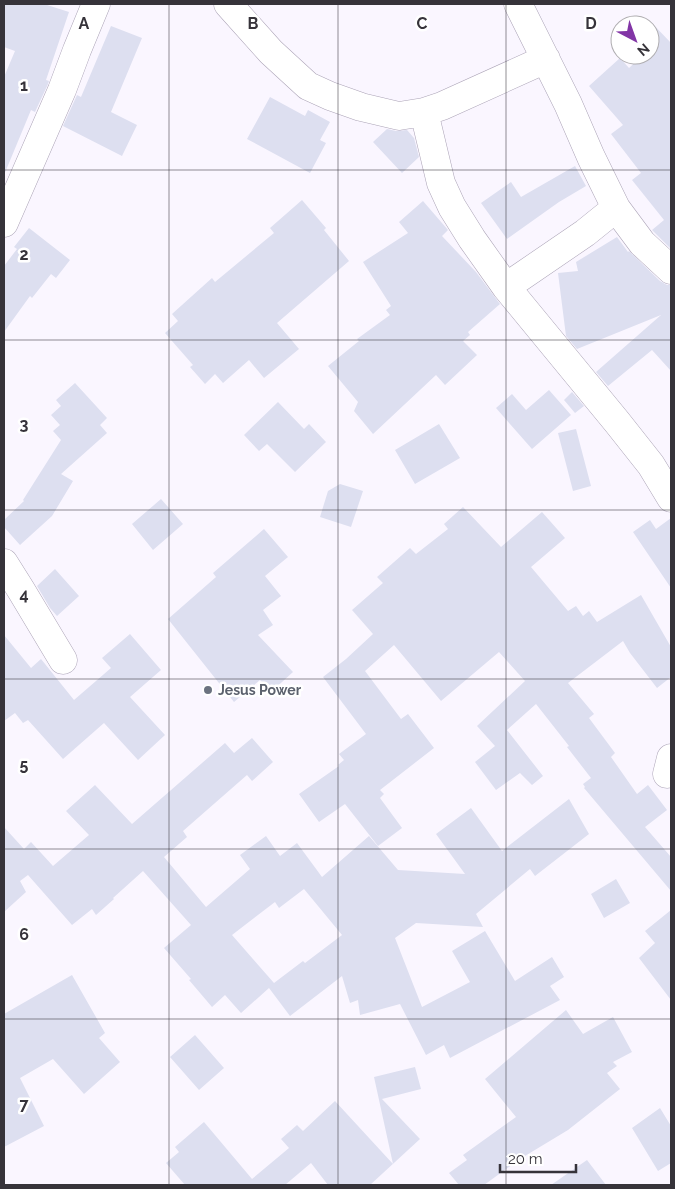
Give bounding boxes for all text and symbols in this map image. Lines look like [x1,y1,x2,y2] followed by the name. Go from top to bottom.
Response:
[79,14,90,33] text: A
[248,14,259,33] text: B
[417,14,428,33] text: C
[585,14,597,33] text: D
[610,15,660,65] north arrow
[634,40,653,59] text: N
[20,76,28,95] text: 1
[19,245,29,264] text: 2
[20,415,29,434] text: 3
[19,585,29,604] text: 4
[218,682,302,698] place label: Jesus Power
[202,684,214,696] marker: Jesus Power
[20,755,29,774] text: 5
[19,925,29,944] text: 6
[20,1095,29,1114] text: 7
[500,1142,576,1174] scale bar
[508,1150,543,1168] text: 20 m

